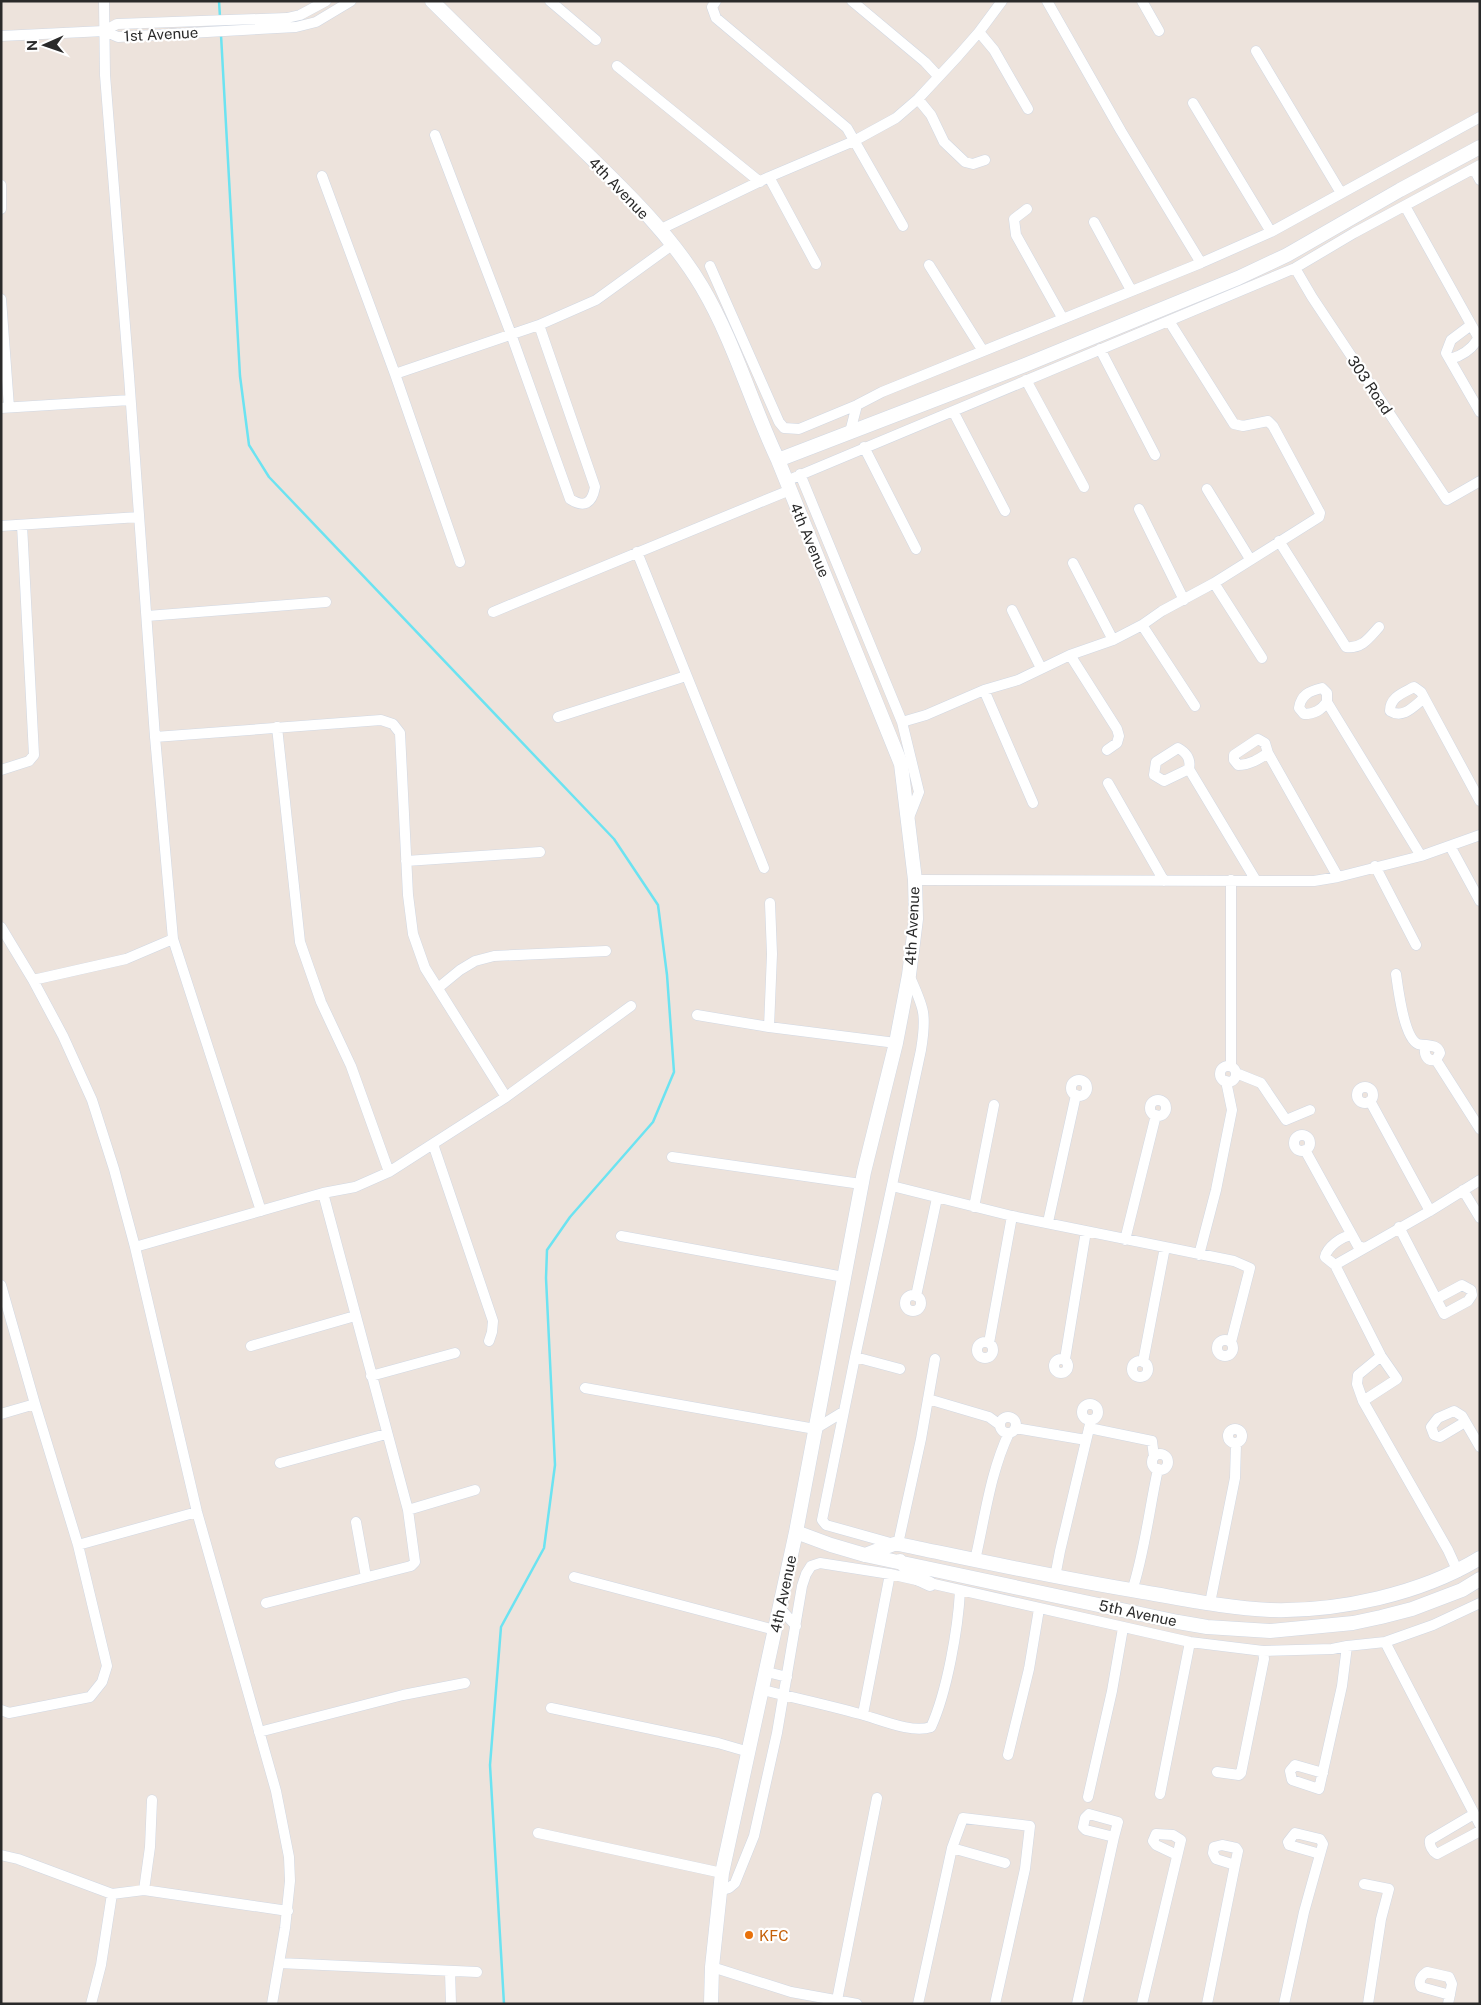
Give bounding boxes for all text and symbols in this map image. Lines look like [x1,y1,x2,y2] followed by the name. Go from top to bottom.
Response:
[20,20,70,70] north arrow
[123,24,199,44] street label: 1st Avenue
[24,40,40,51] text: N
[585,154,653,222] street label: 4th Avenue
[1344,352,1396,418] street label: 303 Road
[787,500,833,580] street label: 4th Avenue
[901,886,923,966] street label: 4th Avenue
[766,1554,800,1634] street label: 4th Avenue
[1097,1596,1179,1630] street label: 5th Avenue
[759,1927,788,1944] place label: KFC
[743,1929,755,1941] marker: KFC

